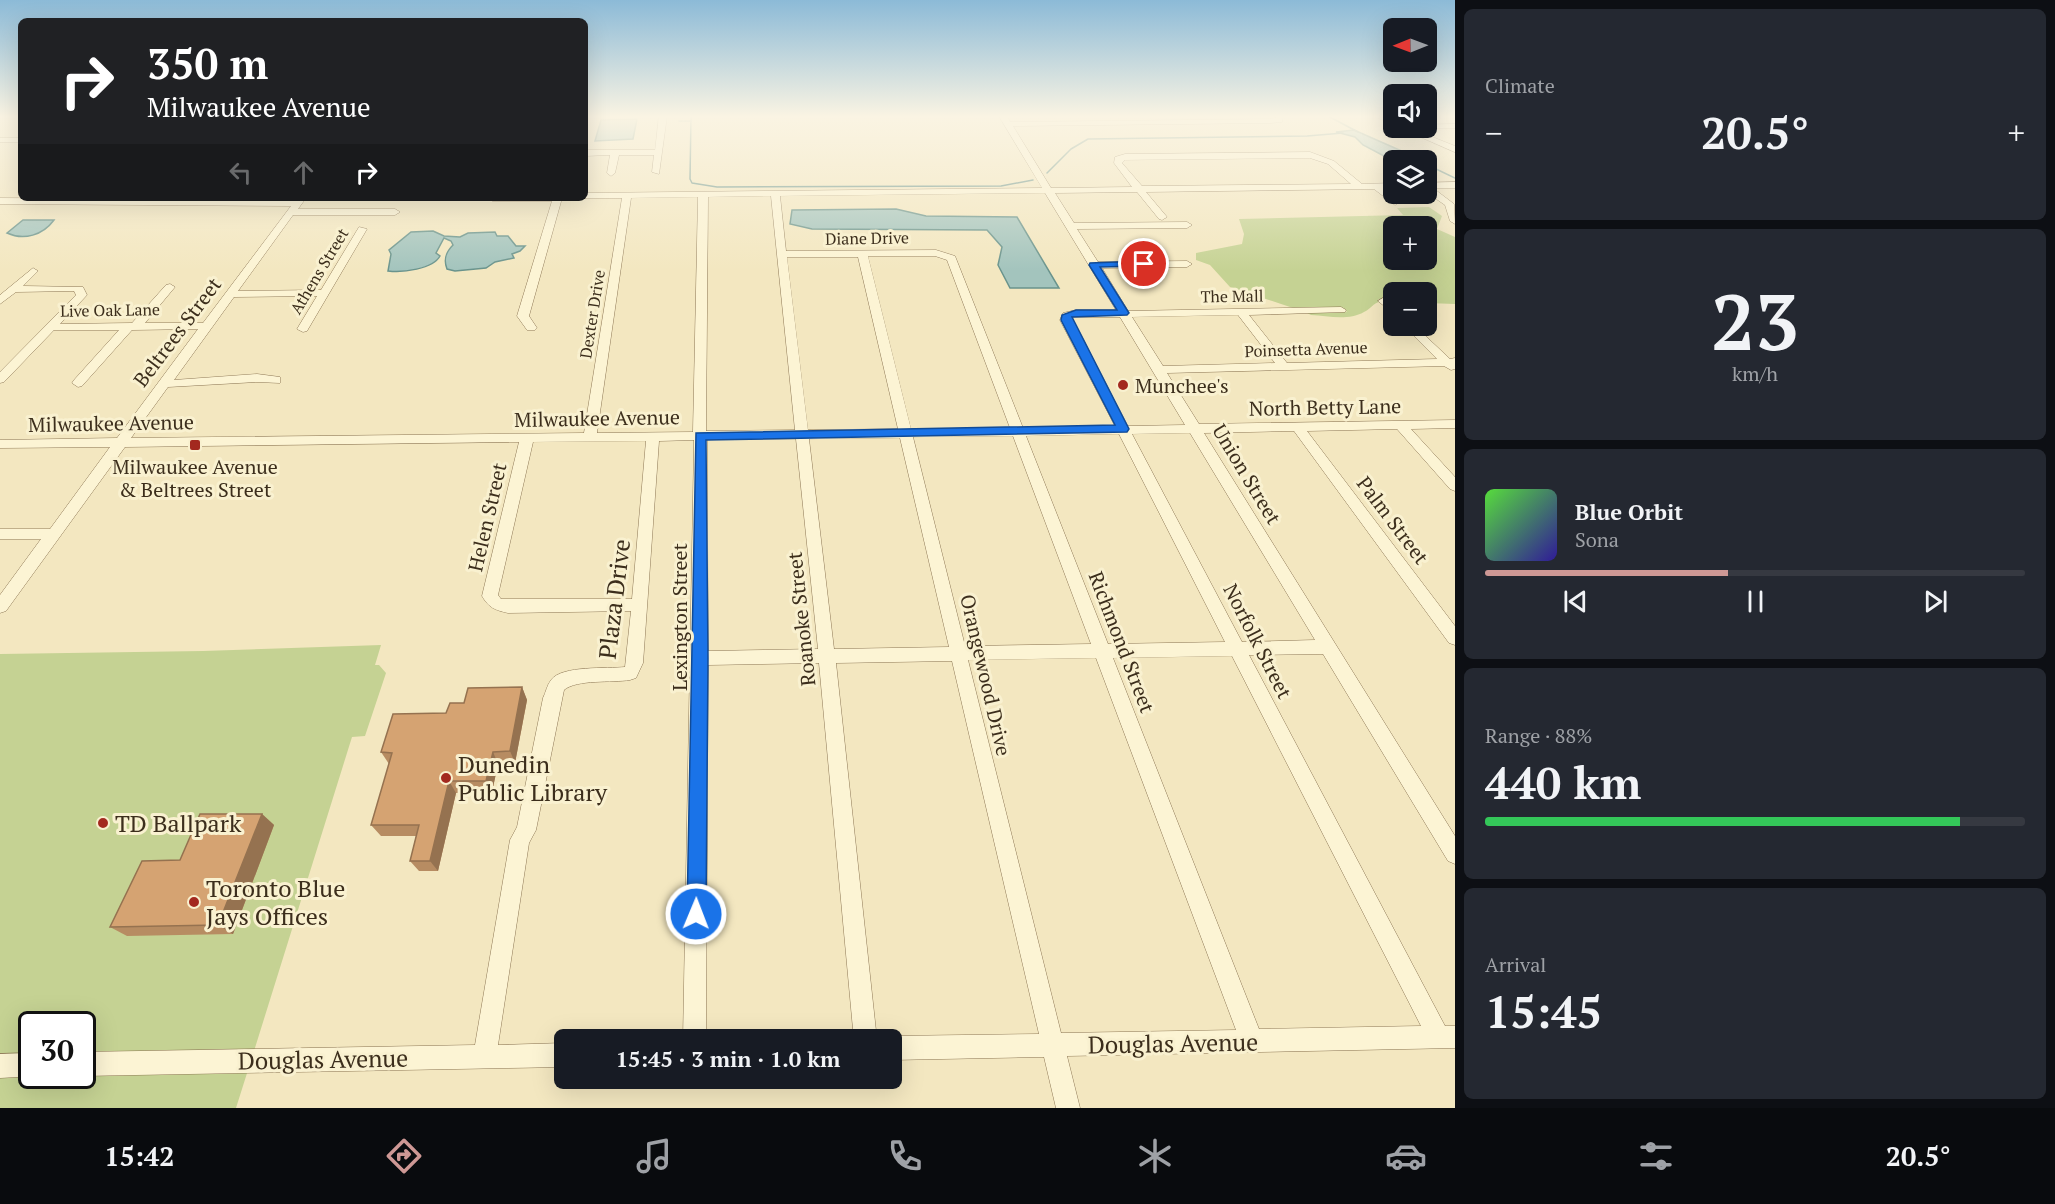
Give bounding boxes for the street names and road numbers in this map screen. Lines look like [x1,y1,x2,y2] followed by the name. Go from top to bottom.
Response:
[285,224,353,318] street label: Athens Street
[825,226,909,250] street label: Diane Drive
[574,268,610,360] street label: Dexter Drive
[127,271,227,392] street label: Beltrees Street
[1200,284,1264,308] street label: The Mall
[60,298,160,322] street label: Live Oak Lane
[1244,336,1368,362] street label: Poinsetta Avenue
[1249,392,1401,422] street label: North Betty Lane
[514,403,680,433] street label: Milwaukee Avenue
[28,408,194,438] street label: Milwaukee Avenue
[1206,419,1288,530] street label: Union Street
[461,459,513,574] street label: Helen Street
[1351,471,1435,570] street label: Palm Street
[591,537,637,661] street label: Plaza Drive
[666,542,693,691] street label: Lexington Street
[780,550,821,687] street label: Roanoke Street
[1083,567,1162,717] street label: Richmond Street
[1217,579,1299,704] street label: Norfolk Street
[954,592,1018,758] street label: Orangewood Drive
[1088,1026,1258,1060] street label: Douglas Avenue
[238,1042,408,1076] street label: Douglas Avenue

